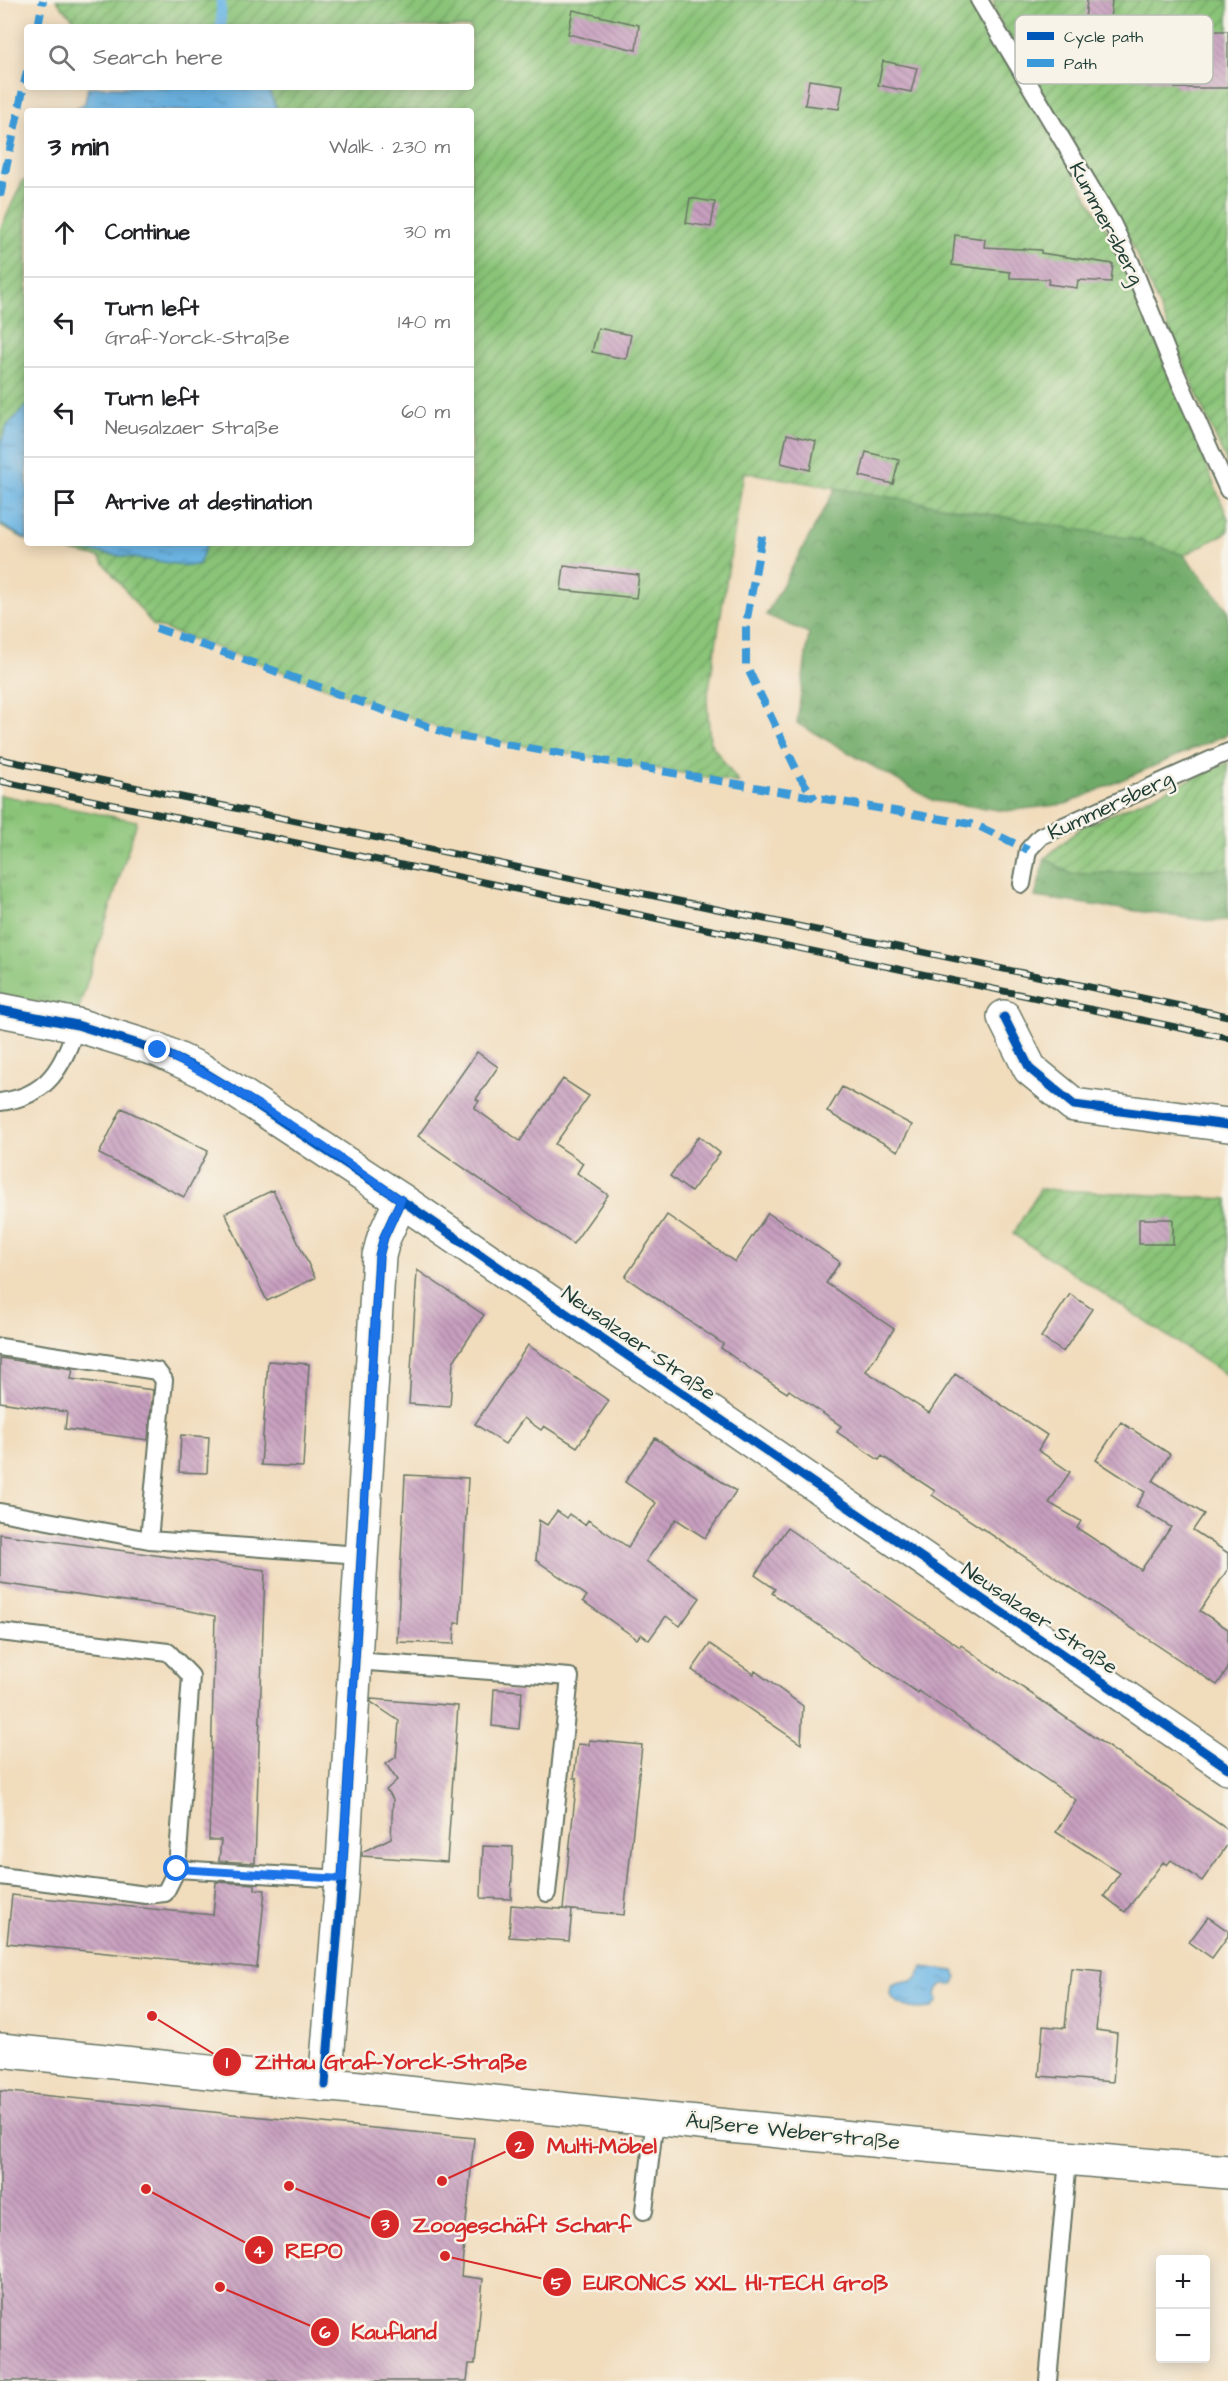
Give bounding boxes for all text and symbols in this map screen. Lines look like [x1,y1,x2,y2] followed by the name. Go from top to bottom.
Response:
[1015,15,1213,84] legend
[24,24,474,90] search box
[1064,26,1143,49] text: Cycle path
[45,41,78,74] icon: search
[93,42,223,73] text: Search here
[1064,53,1097,75] text: Path
[48,129,109,165] text: 3 min
[329,133,450,161] text: Walk · 230 m
[1060,157,1151,291] street label: Kummersberg
[48,216,81,249] icon: ahead
[105,217,190,248] text: Continue
[404,218,450,246] text: 30 m
[105,293,199,324] text: Turn left
[48,306,81,339] icon: left
[398,308,450,336] text: 140 m
[105,324,289,352] text: Graf-Yorck-Straße
[105,383,199,414] text: Turn left
[48,396,81,429] icon: left
[401,398,450,426] text: 60 m
[105,414,279,442] text: Neusalzaer Straße
[48,486,81,519] icon: arrive
[105,487,312,518] text: Arrive at destination
[1043,764,1179,849] street label: Kummersberg
[144,1036,170,1062] route end
[556,1279,722,1408] street label: Neusalzaer Straße
[956,1555,1124,1682] street label: Neusalzaer Straße
[163,1855,189,1881] route start
[212,2042,539,2082] callout: Zittau Graf-Yorck-Straße
[255,2047,527,2078] text: Zittau Graf-Yorck-Straße
[226,2050,229,2075] text: 1
[684,2106,901,2157] street label: Äußere Weberstraße
[505,2125,669,2165] callout: Multi-Möbel
[547,2131,658,2162] text: Multi-Möbel
[514,2134,526,2159] text: 2
[370,2204,643,2244] callout: Zoogeschäft Scharf
[413,2210,632,2242] text: Zoogeschäft Scharf
[379,2212,390,2237] text: 3
[244,2230,355,2270] callout: REPO
[285,2236,343,2267] text: REPO
[253,2239,266,2264] text: 4
[1156,2255,1210,2363] map controls
[1156,2255,1210,2309] button: +
[542,2262,901,2302] callout: EURONICS XXL HI-TECH Groß
[583,2268,889,2299] text: EURONICS XXL HI-TECH Groß
[551,2271,564,2296] text: 5
[1156,2309,1210,2363] button: −
[310,2312,449,2352] callout: Kaufland
[351,2317,438,2348] text: Kaufland
[319,2320,331,2345] text: 6

